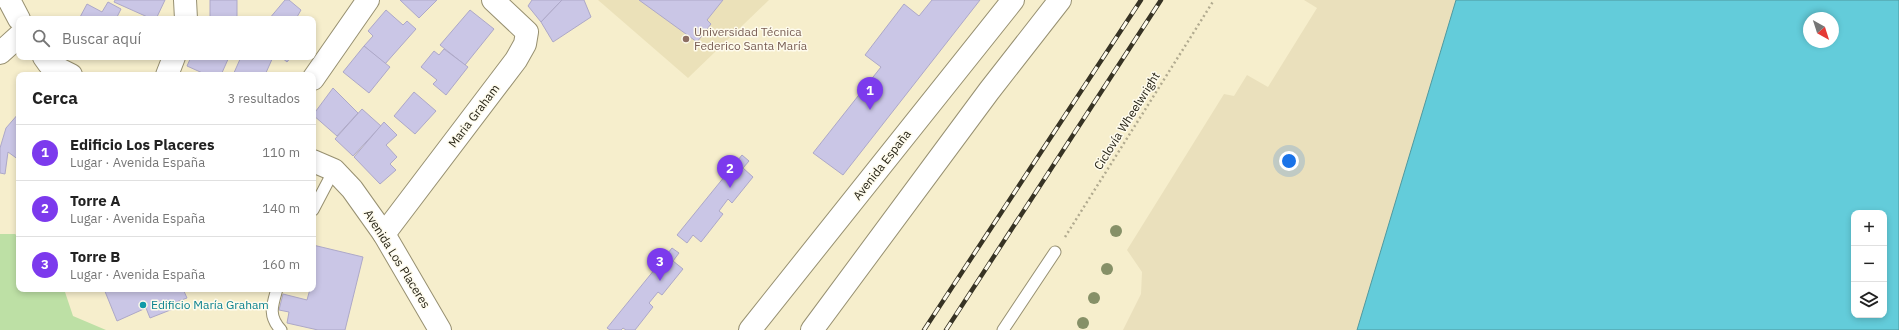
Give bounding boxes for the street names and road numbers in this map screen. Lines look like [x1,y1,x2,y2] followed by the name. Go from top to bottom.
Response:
[1090,69,1163,172] street label: Ciclovía Wheelwright
[445,81,502,150] street label: Maria Graham
[849,126,914,203] street label: Avenida España
[361,207,434,311] street label: Avenida Los Placeres

